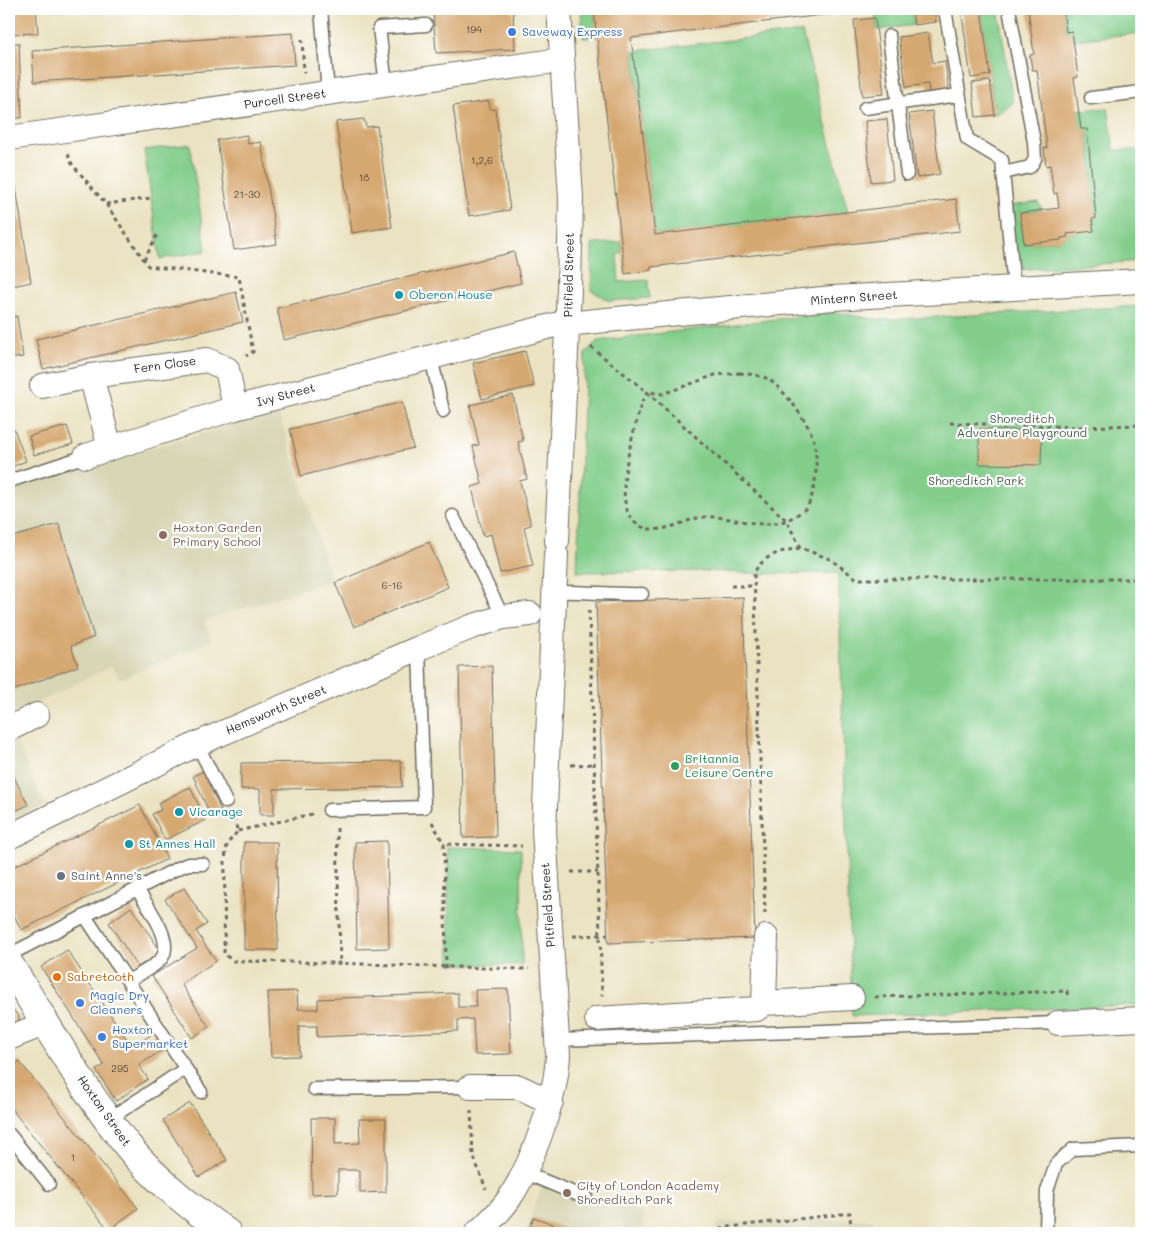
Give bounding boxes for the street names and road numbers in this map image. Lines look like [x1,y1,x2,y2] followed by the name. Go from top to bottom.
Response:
[243,84,327,112] street label: Purcell Street
[559,232,577,317] street label: Pitfield Street
[810,286,898,308] street label: Mintern Street
[133,352,197,376] street label: Fern Close
[255,379,317,410] street label: Ivy Street
[223,681,328,738] street label: Hemsworth Street
[536,862,558,948] street label: Pitfield Street
[74,1072,135,1149] street label: Hoxton Street

